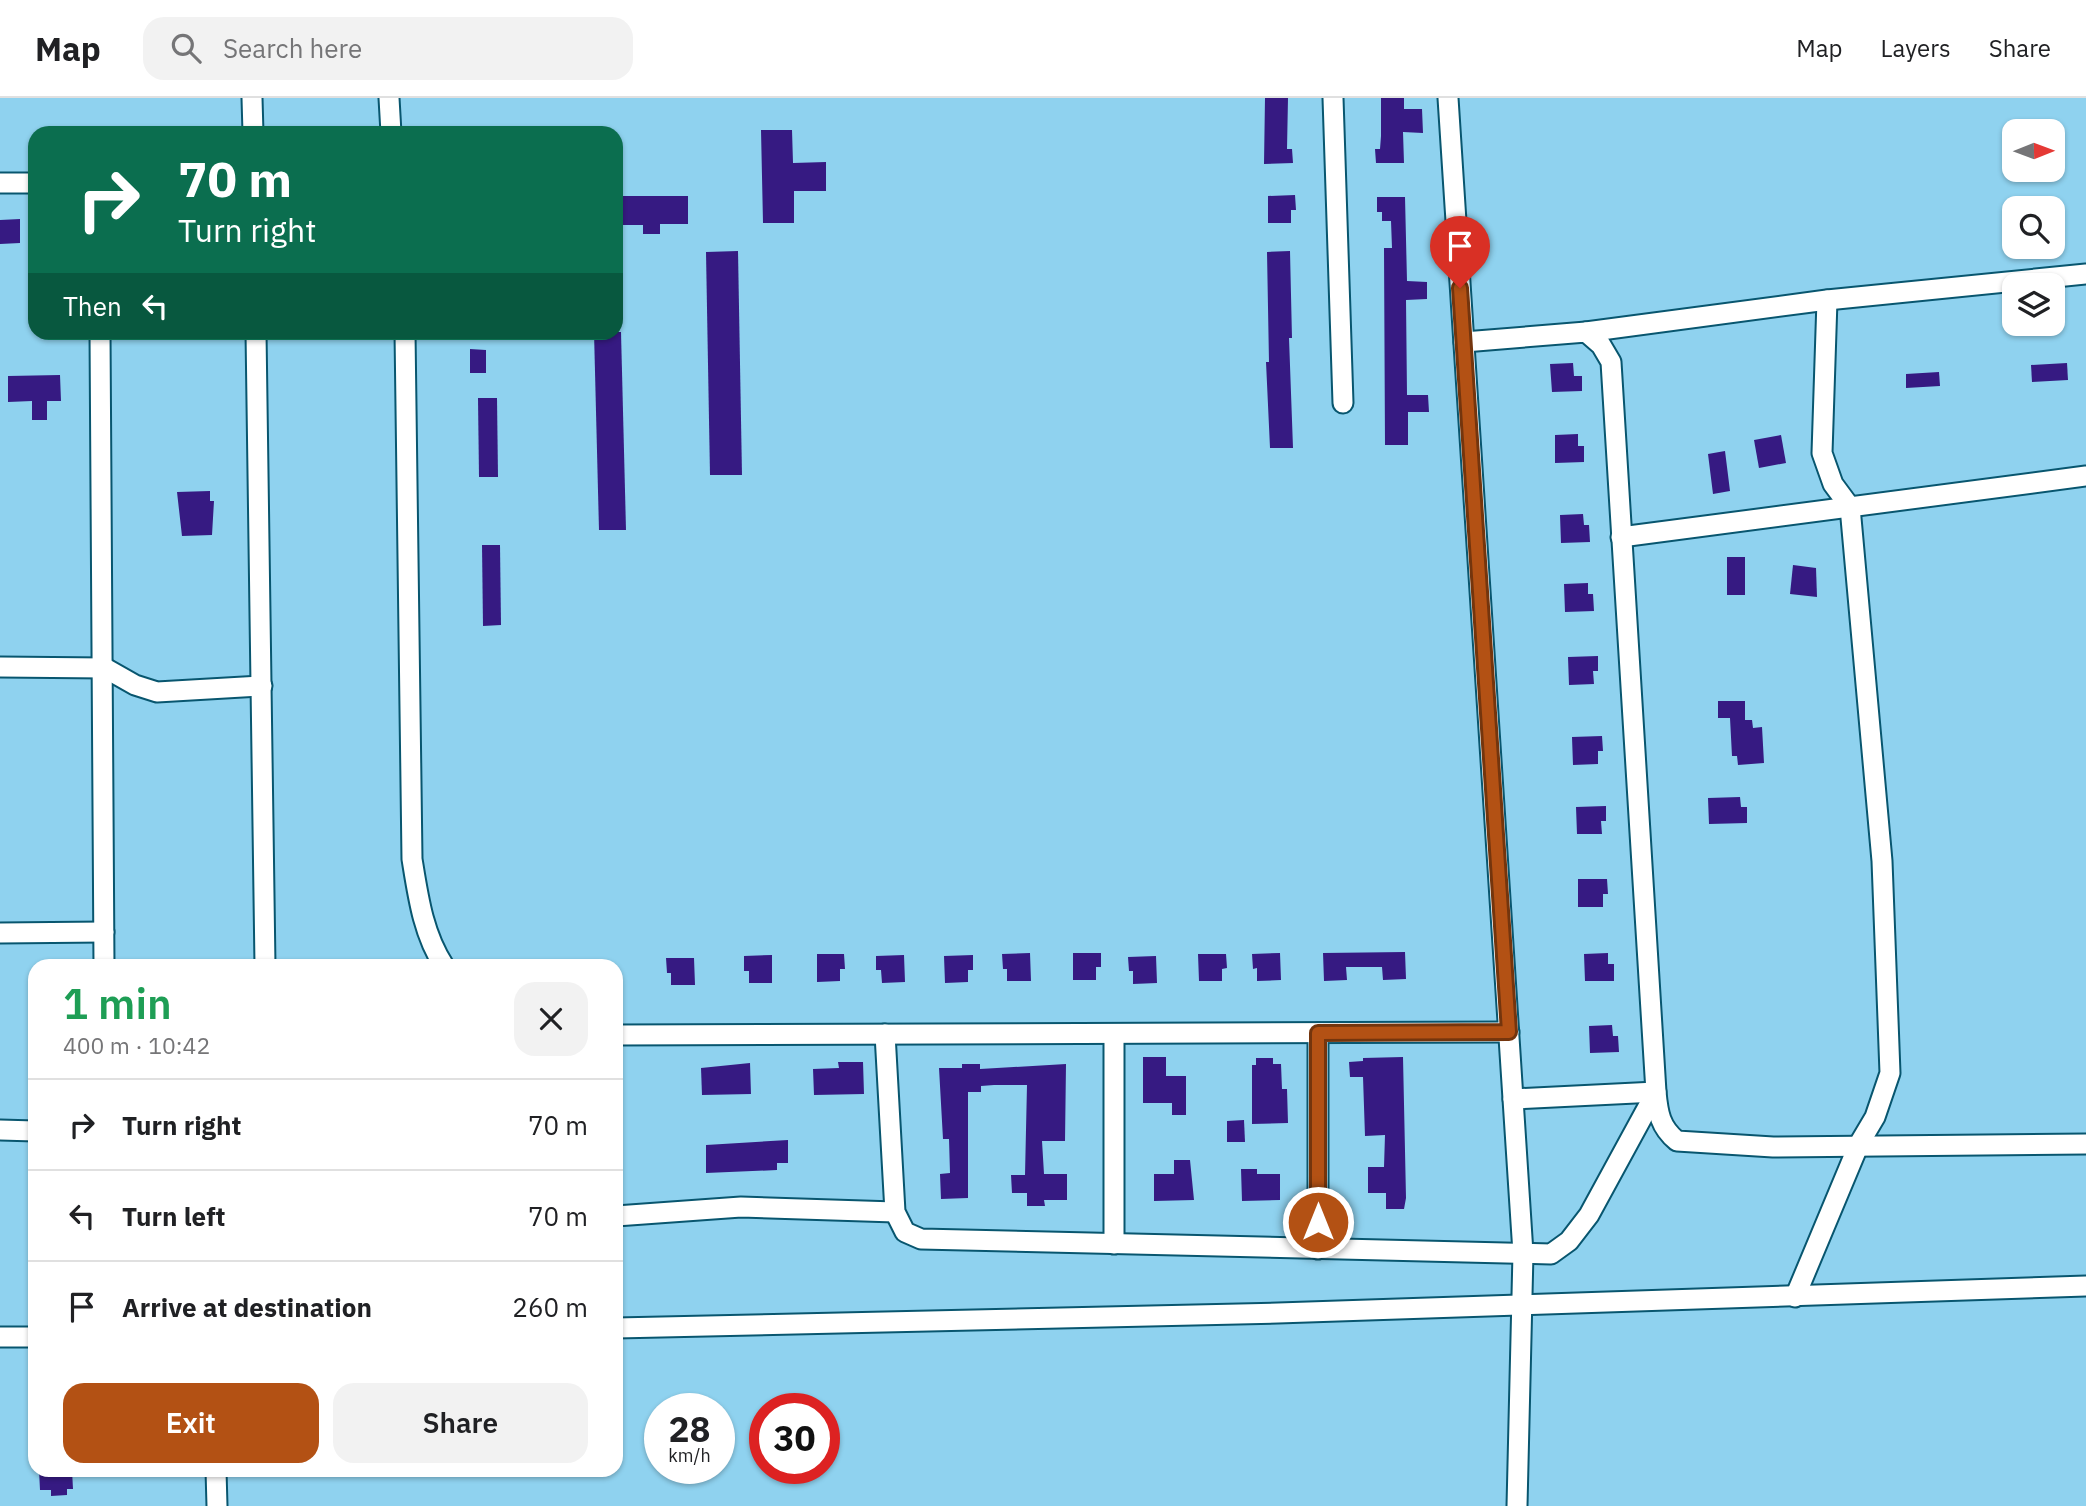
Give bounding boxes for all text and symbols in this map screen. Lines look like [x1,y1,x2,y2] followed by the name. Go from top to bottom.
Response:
[143,17,633,80] search box
[35,27,101,70] text: Map
[167,29,205,67] icon: search
[223,31,362,65] text: Search here
[1796,32,1843,64] text: Map
[1881,32,1951,64] text: Layers
[1989,32,2051,64] text: Share
[2002,119,2065,182] north arrow
[2002,119,2065,336] map controls
[178,147,292,210] text: 70 m
[63,154,154,245] icon: right
[2002,196,2065,259] button: search
[178,209,316,251] text: Turn right
[1430,216,1490,288] pin
[1441,227,1479,265] icon: arrive
[2002,273,2065,336] button: layers
[136,287,174,325] icon: left
[63,289,122,323] text: Then
[63,976,172,1031] text: 1 min
[514,982,588,1056] button: close
[63,1030,210,1060] text: 400 m · 10:42
[63,1106,101,1144] icon: right
[122,1108,241,1142] text: Turn right
[528,1108,588,1142] text: 70 m
[1281,1185,1355,1259] position arrow
[63,1197,101,1235] icon: left
[122,1199,225,1233] text: Turn left
[528,1199,588,1233] text: 70 m
[63,1288,101,1326] icon: arrive
[122,1290,372,1324] text: Arrive at destination
[512,1290,588,1324] text: 260 m
[63,1383,319,1463] button: Exit
[333,1383,588,1463] button: Share
[749,1393,840,1484] speed limit sign: 30
[668,1406,711,1452] text: 28
[668,1444,711,1467] text: km/h

